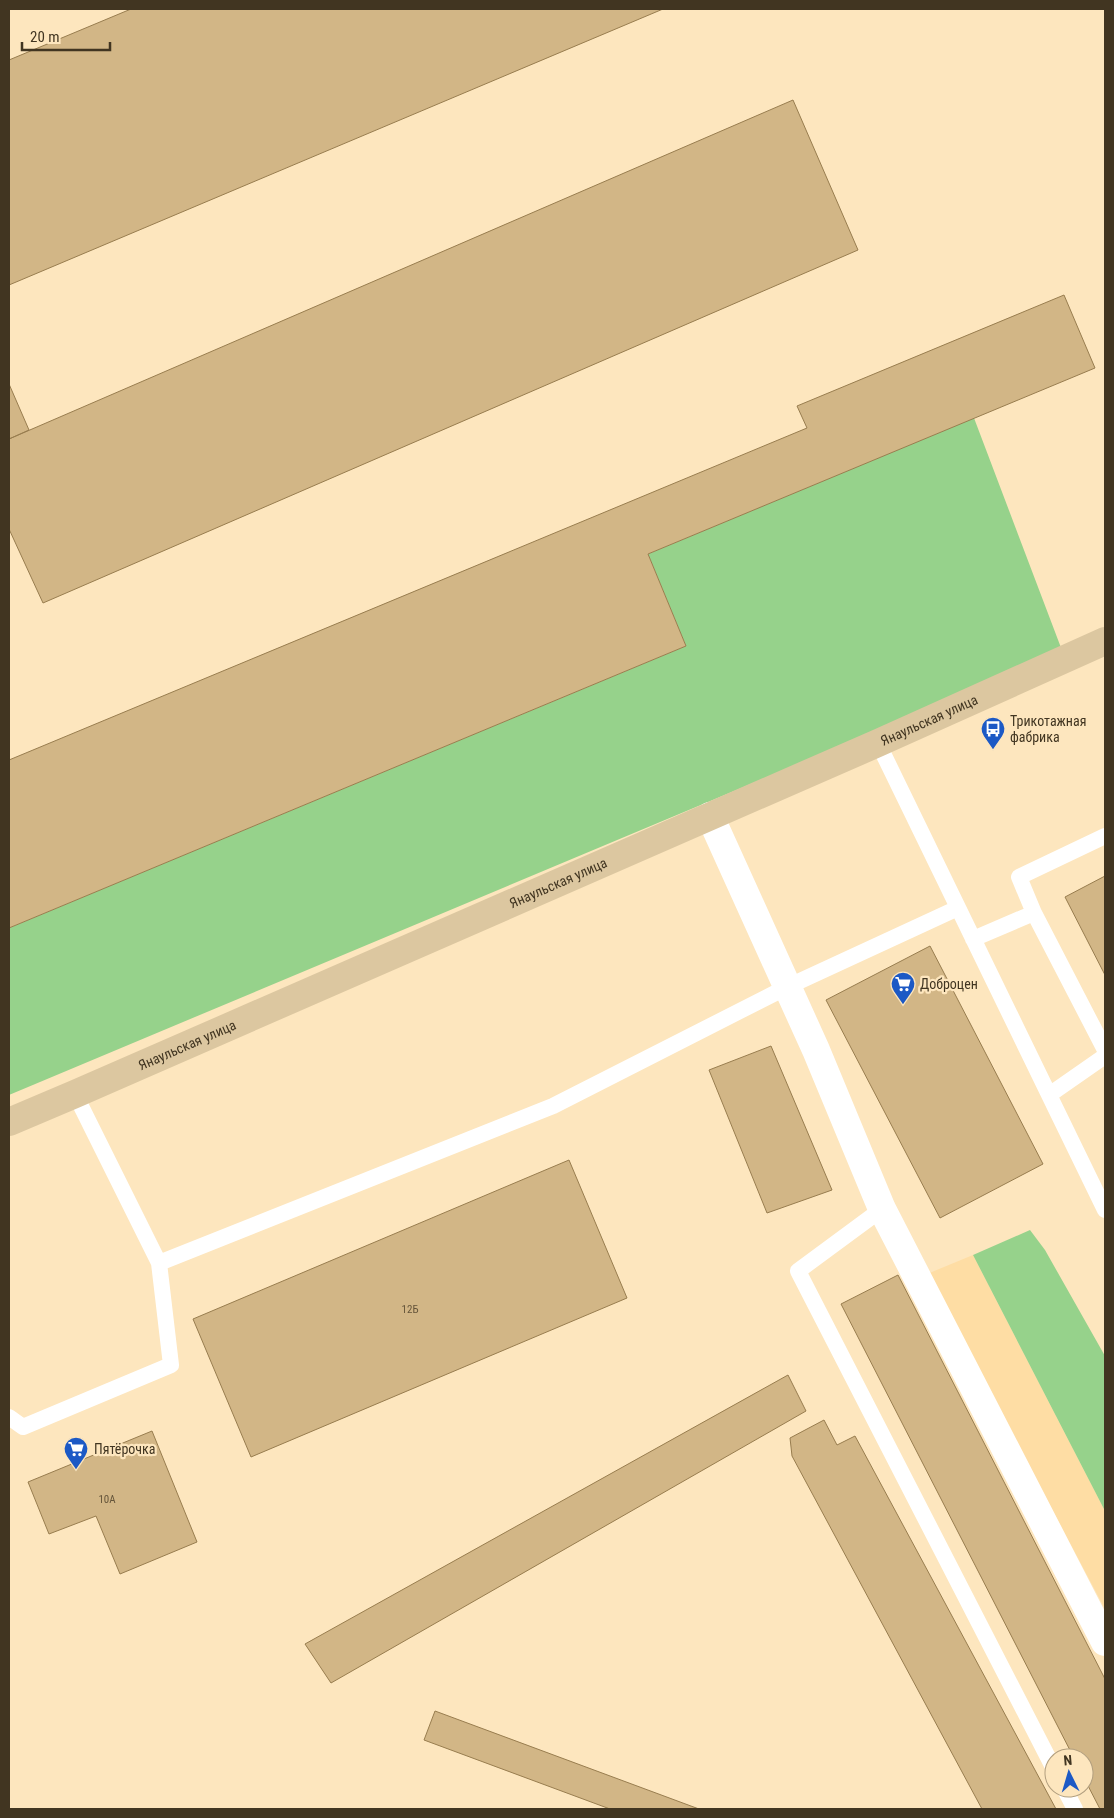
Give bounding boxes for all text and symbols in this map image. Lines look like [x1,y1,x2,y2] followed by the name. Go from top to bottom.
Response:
[22,20,110,52] scale bar
[30,28,60,46] text: 20 m
[878,691,980,749] street label: Янаульская улица
[1010,713,1086,745] place label: Трикотажная фабрика
[980,716,1006,750] bus stop icon: Трикотажная фабрика
[507,854,609,911] street label: Янаульская улица
[890,971,916,1005] supermarket icon: Доброцен
[920,976,978,992] place label: Доброцен
[136,1017,238,1073] street label: Янаульская улица
[402,1303,418,1316] house number: 12Б
[63,1436,89,1470] supermarket icon: Пятёрочка
[94,1441,156,1457] place label: Пятёрочка
[98,1493,116,1506] house number: 10А
[1044,1748,1094,1798] north arrow
[1063,1752,1073,1768] text: N

